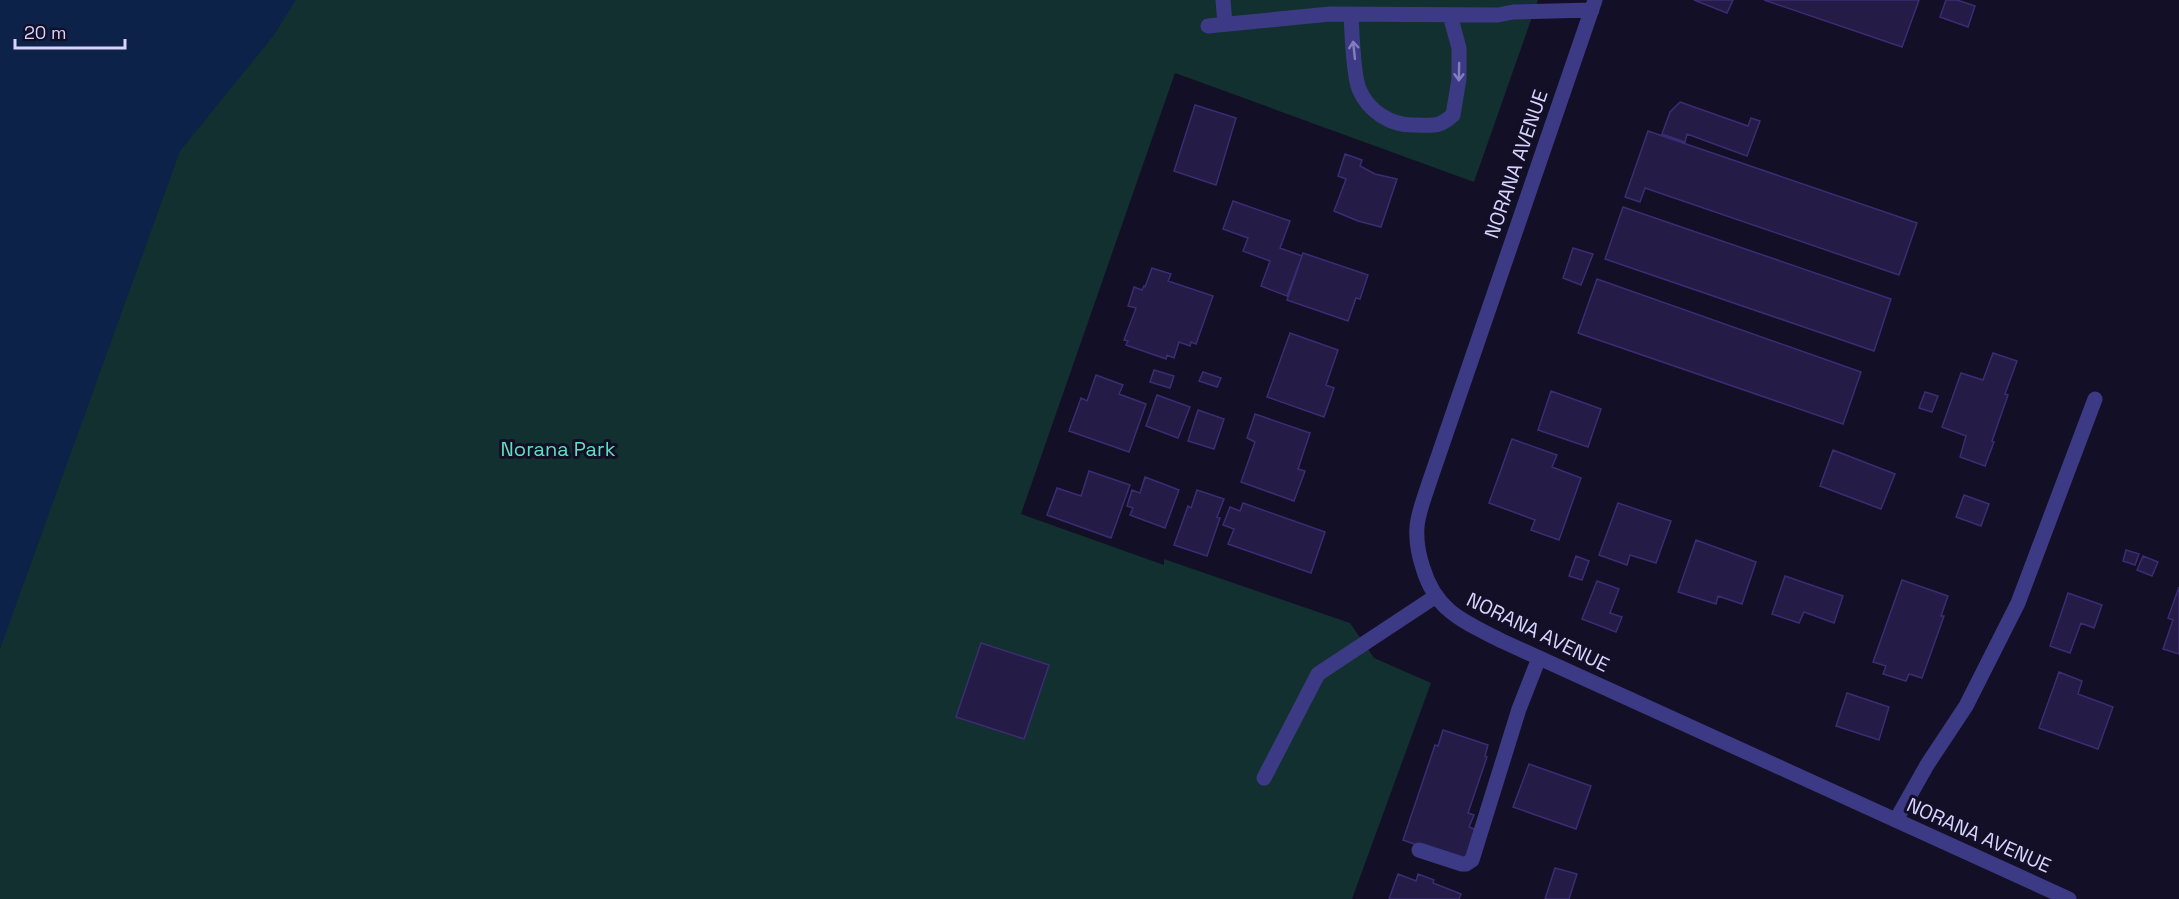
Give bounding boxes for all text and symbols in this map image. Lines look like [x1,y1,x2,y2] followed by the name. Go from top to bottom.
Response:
[15,12,124,50] scale bar
[24,21,67,44] text: 20 m
[1348,41,1359,60] one-way arrow
[1453,62,1464,82] one-way arrow
[1478,86,1554,242] street label: NORANA AVENUE
[501,436,616,462] park label: Norana Park
[1462,586,1614,678] street label: NORANA AVENUE
[1903,792,2055,878] street label: NORANA AVENUE

